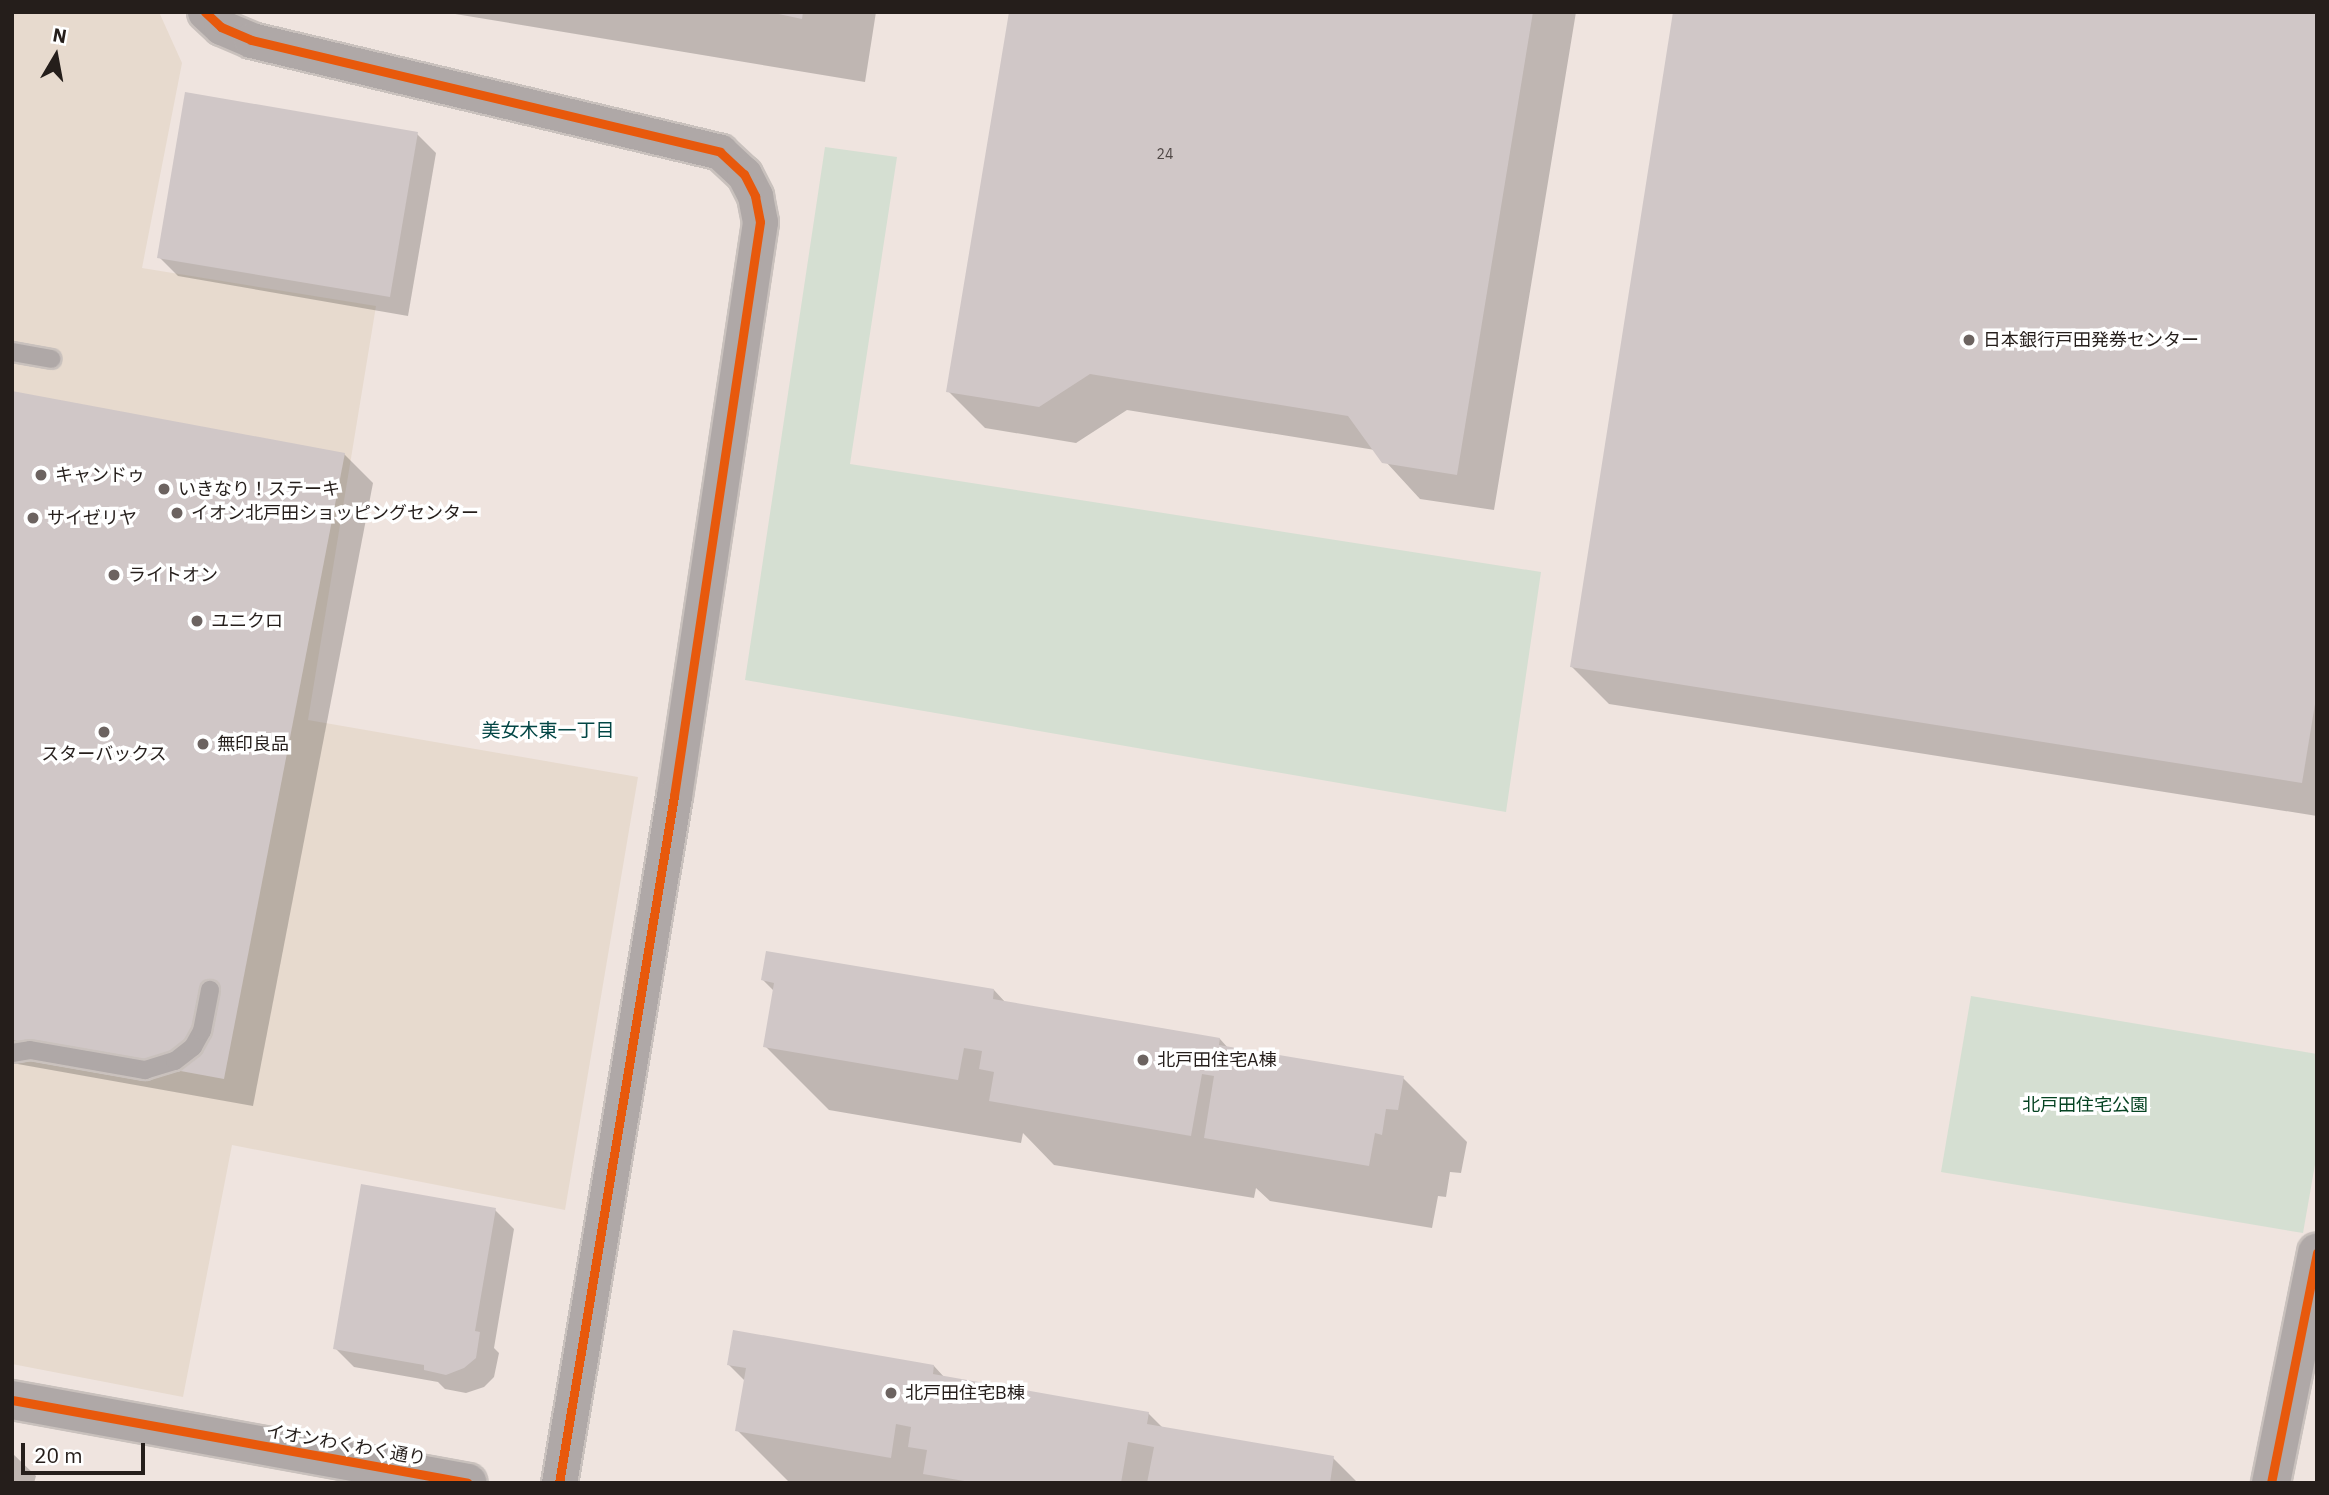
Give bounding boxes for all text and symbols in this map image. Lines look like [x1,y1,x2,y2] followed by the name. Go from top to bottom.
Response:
[21,21,91,91] north arrow
[51,22,69,48] text: N
[1157,146,1173,162] house number: 24
[1983,329,2199,351] place label: 日本銀行戸田発券センター
[1961,332,1977,348] marker: 日本銀行戸田発券センター
[55,464,145,486] place label: キャンドゥ
[33,467,49,483] marker: キャンドゥ
[178,478,340,500] place label: いきなり！ステーキ
[156,481,172,497] marker: いきなり！ステーキ
[191,502,479,524] place label: イオン北戸田ショッピングセンター
[169,505,185,521] marker: イオン北戸田ショッピングセンター
[47,507,137,529] place label: サイゼリヤ
[25,510,41,526] marker: サイゼリヤ
[128,564,218,586] place label: ライトオン
[106,567,122,583] marker: ライトオン
[211,610,283,632] place label: ユニクロ
[189,613,205,629] marker: ユニクロ
[482,720,614,742] district label: 美女木東一丁目
[96,724,112,740] marker: スターバックス
[217,733,289,755] place label: 無印良品
[195,736,211,752] marker: 無印良品
[41,743,167,765] place label: スターバックス
[1157,1049,1277,1071] place label: 北戸田住宅A棟
[1135,1052,1151,1068] marker: 北戸田住宅A棟
[2022,1094,2148,1116] park label: 北戸田住宅公園
[905,1382,1025,1404] place label: 北戸田住宅B棟
[883,1385,899,1401] marker: 北戸田住宅B棟
[264,1420,428,1470] street label: イオンわくわく通り
[24,1428,149,1472] scale bar
[34,1441,83,1469] text: 20 m

